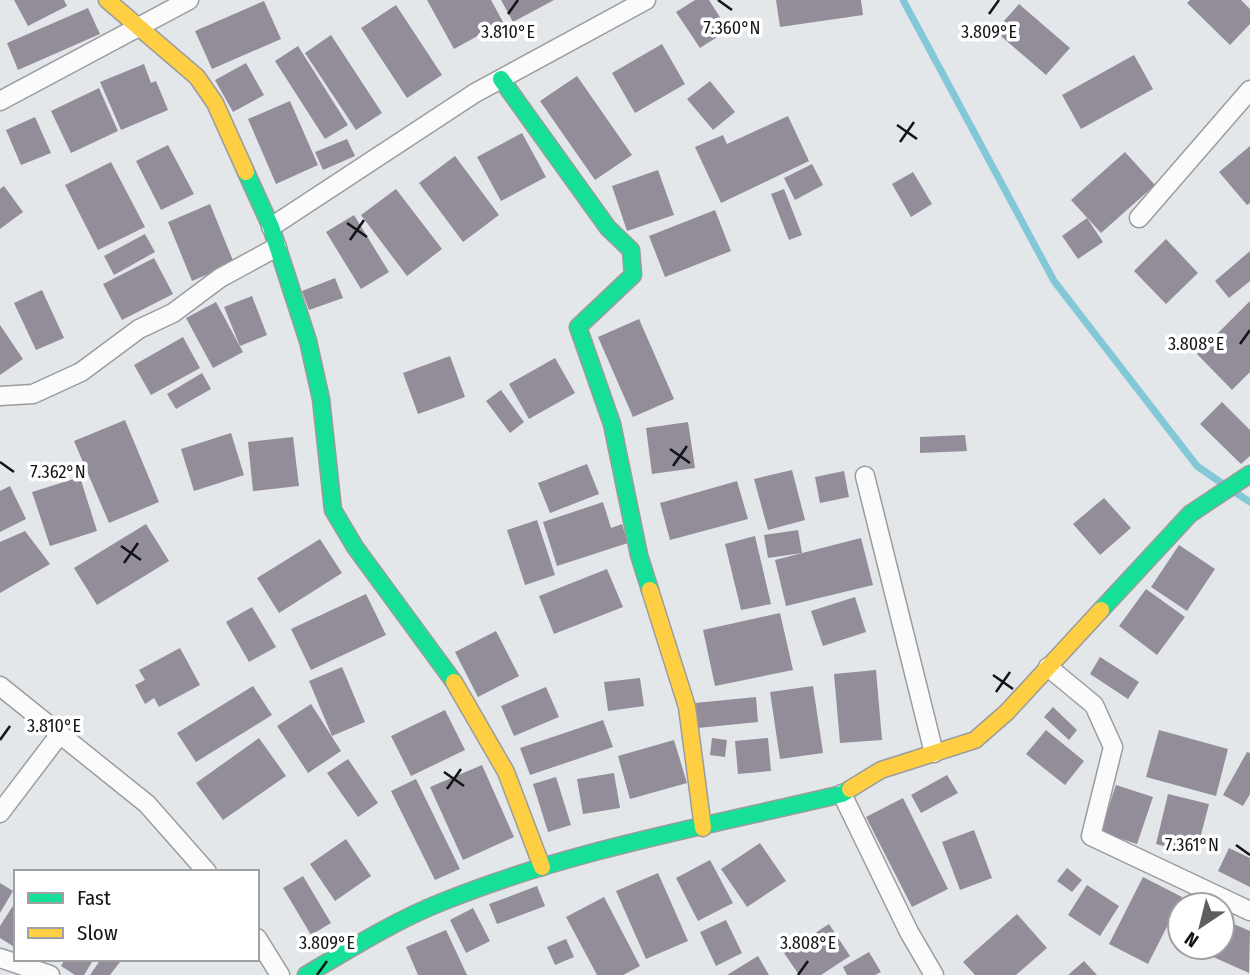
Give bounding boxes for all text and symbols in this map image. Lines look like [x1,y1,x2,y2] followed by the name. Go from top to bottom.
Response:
[703,17,761,39] text: 7.360°N
[481,21,535,43] text: 3.810°E
[961,21,1017,43] text: 3.809°E
[1168,333,1224,355] text: 3.808°E
[30,461,86,483] text: 7.362°N
[27,715,81,737] text: 3.810°E
[1165,834,1219,856] text: 7.361°N
[14,870,259,961] legend
[77,885,111,911] text: Fast
[1166,891,1236,961] north arrow
[77,920,118,946] text: Slow
[1180,927,1203,952] text: N
[299,932,355,954] text: 3.809°E
[780,932,836,954] text: 3.808°E

